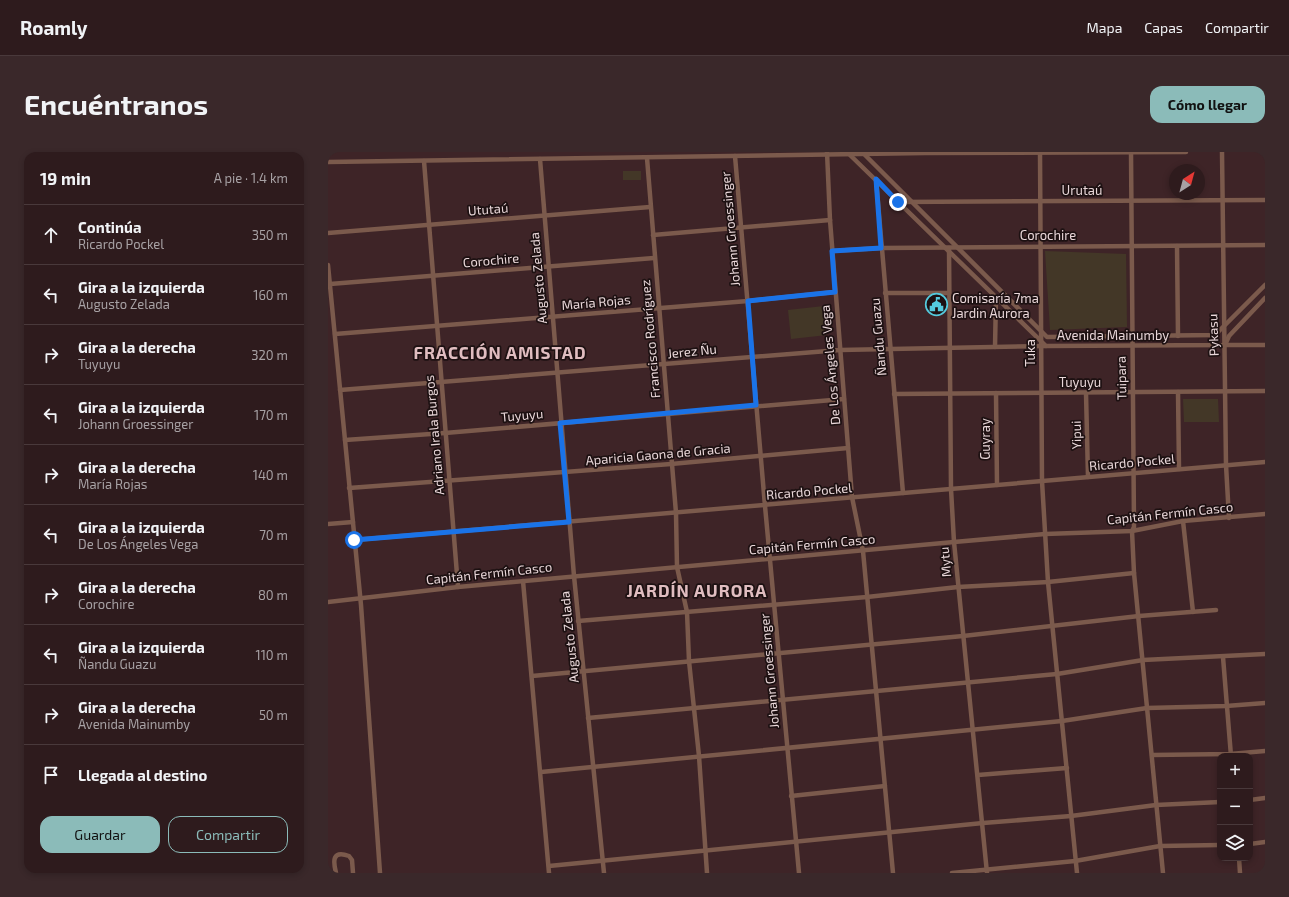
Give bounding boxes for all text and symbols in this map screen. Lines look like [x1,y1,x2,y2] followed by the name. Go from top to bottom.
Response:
[20,16,87,39] text: Roamly
[1087,19,1122,36] text: Mapa
[1144,19,1183,36] text: Capas
[1205,19,1269,36] text: Compartir
[1150,86,1265,123] button: Cómo llegar
[24,87,208,121] text: Encuéntranos
[1169,164,1205,200] north arrow
[40,168,91,188] text: 19 min
[214,170,288,186] text: A pie · 1.4 km
[717,171,743,287] street label: Johann Groessinger
[1062,182,1102,198] street label: Urutaú
[889,193,907,211] route end
[467,200,509,218] street label: Ututaú
[78,218,141,236] text: Continúa
[40,224,62,246] icon: ahead
[252,227,288,243] text: 350 m
[1020,227,1076,243] street label: Corochire
[526,232,550,324] street label: Augusto Zelada
[78,236,164,252] text: Ricardo Pockel
[462,250,520,270] street label: Corochire
[78,278,205,296] text: Gira a la izquierda
[637,279,663,399] street label: Francisco Rodríguez
[40,284,62,306] icon: left
[253,287,288,303] text: 160 m
[952,290,1039,321] place label: Comisaría 7ma Jardin Aurora
[561,291,631,313] street label: María Rojas
[924,292,950,318] public building icon: Comisaría 7ma Jardin Aurora
[78,296,170,312] text: Augusto Zelada
[867,297,889,377] street label: Ñandu Guazu
[816,304,843,426] street label: De Los Ángeles Vega
[1204,314,1222,356] street label: Pykasu
[1057,327,1169,343] street label: Avenida Mainumby
[78,338,196,356] text: Gira a la derecha
[1022,339,1038,367] street label: Tuka
[667,340,717,362] street label: Jerez Ñu
[413,342,587,362] district label: FRACCIÓN AMISTAD
[40,344,62,366] icon: right
[251,347,288,363] text: 320 m
[78,356,120,372] text: Tuyuyu
[1113,356,1129,400] street label: Tuipara
[421,374,447,496] street label: Adriano Irala Burgos
[1059,374,1101,390] street label: Tuyuyu
[78,398,205,416] text: Gira a la izquierda
[40,404,62,426] icon: left
[500,405,544,425] street label: Tuyuyu
[254,407,288,423] text: 170 m
[78,416,193,432] text: Johann Groessinger
[977,418,993,460] street label: Guyray
[1068,420,1084,450] street label: Yipui
[585,440,731,468] street label: Aparicia Gaona de Gracia
[1088,450,1176,474] street label: Ricardo Pockel
[78,458,196,476] text: Gira a la derecha
[40,464,62,486] icon: right
[253,467,288,483] text: 140 m
[78,476,147,492] text: María Rojas
[765,479,853,503] street label: Ricardo Pockel
[1106,498,1234,528] street label: Capitán Fermín Casco
[78,518,205,536] text: Gira a la izquierda
[40,524,62,546] icon: left
[259,527,288,543] text: 70 m
[345,531,363,549] route start
[748,531,876,557] street label: Capitán Fermín Casco
[78,536,198,552] text: De Los Ángeles Vega
[936,546,954,578] street label: Mytu
[425,558,553,588] street label: Capitán Fermín Casco
[78,578,196,596] text: Gira a la derecha
[627,580,767,600] district label: JARDÍN AURORA
[40,584,62,606] icon: right
[258,587,288,603] text: 80 m
[556,590,582,684] street label: Augusto Zelada
[78,596,134,612] text: Corochire
[756,613,782,729] street label: Johann Groessinger
[78,638,205,656] text: Gira a la izquierda
[40,644,62,666] icon: left
[256,647,288,663] text: 110 m
[78,656,156,672] text: Ñandu Guazu
[78,698,196,716] text: Gira a la derecha
[40,704,62,726] icon: right
[259,707,288,723] text: 50 m
[78,716,190,732] text: Avenida Mainumby
[1217,753,1253,861] map controls
[1217,753,1253,789] button: +
[40,764,62,786] icon: arrive
[78,766,207,784] text: Llegada al destino
[1217,789,1253,825] button: −
[40,816,160,853] button: Guardar
[168,816,288,853] button: Compartir
[1217,825,1253,861] button: layers

